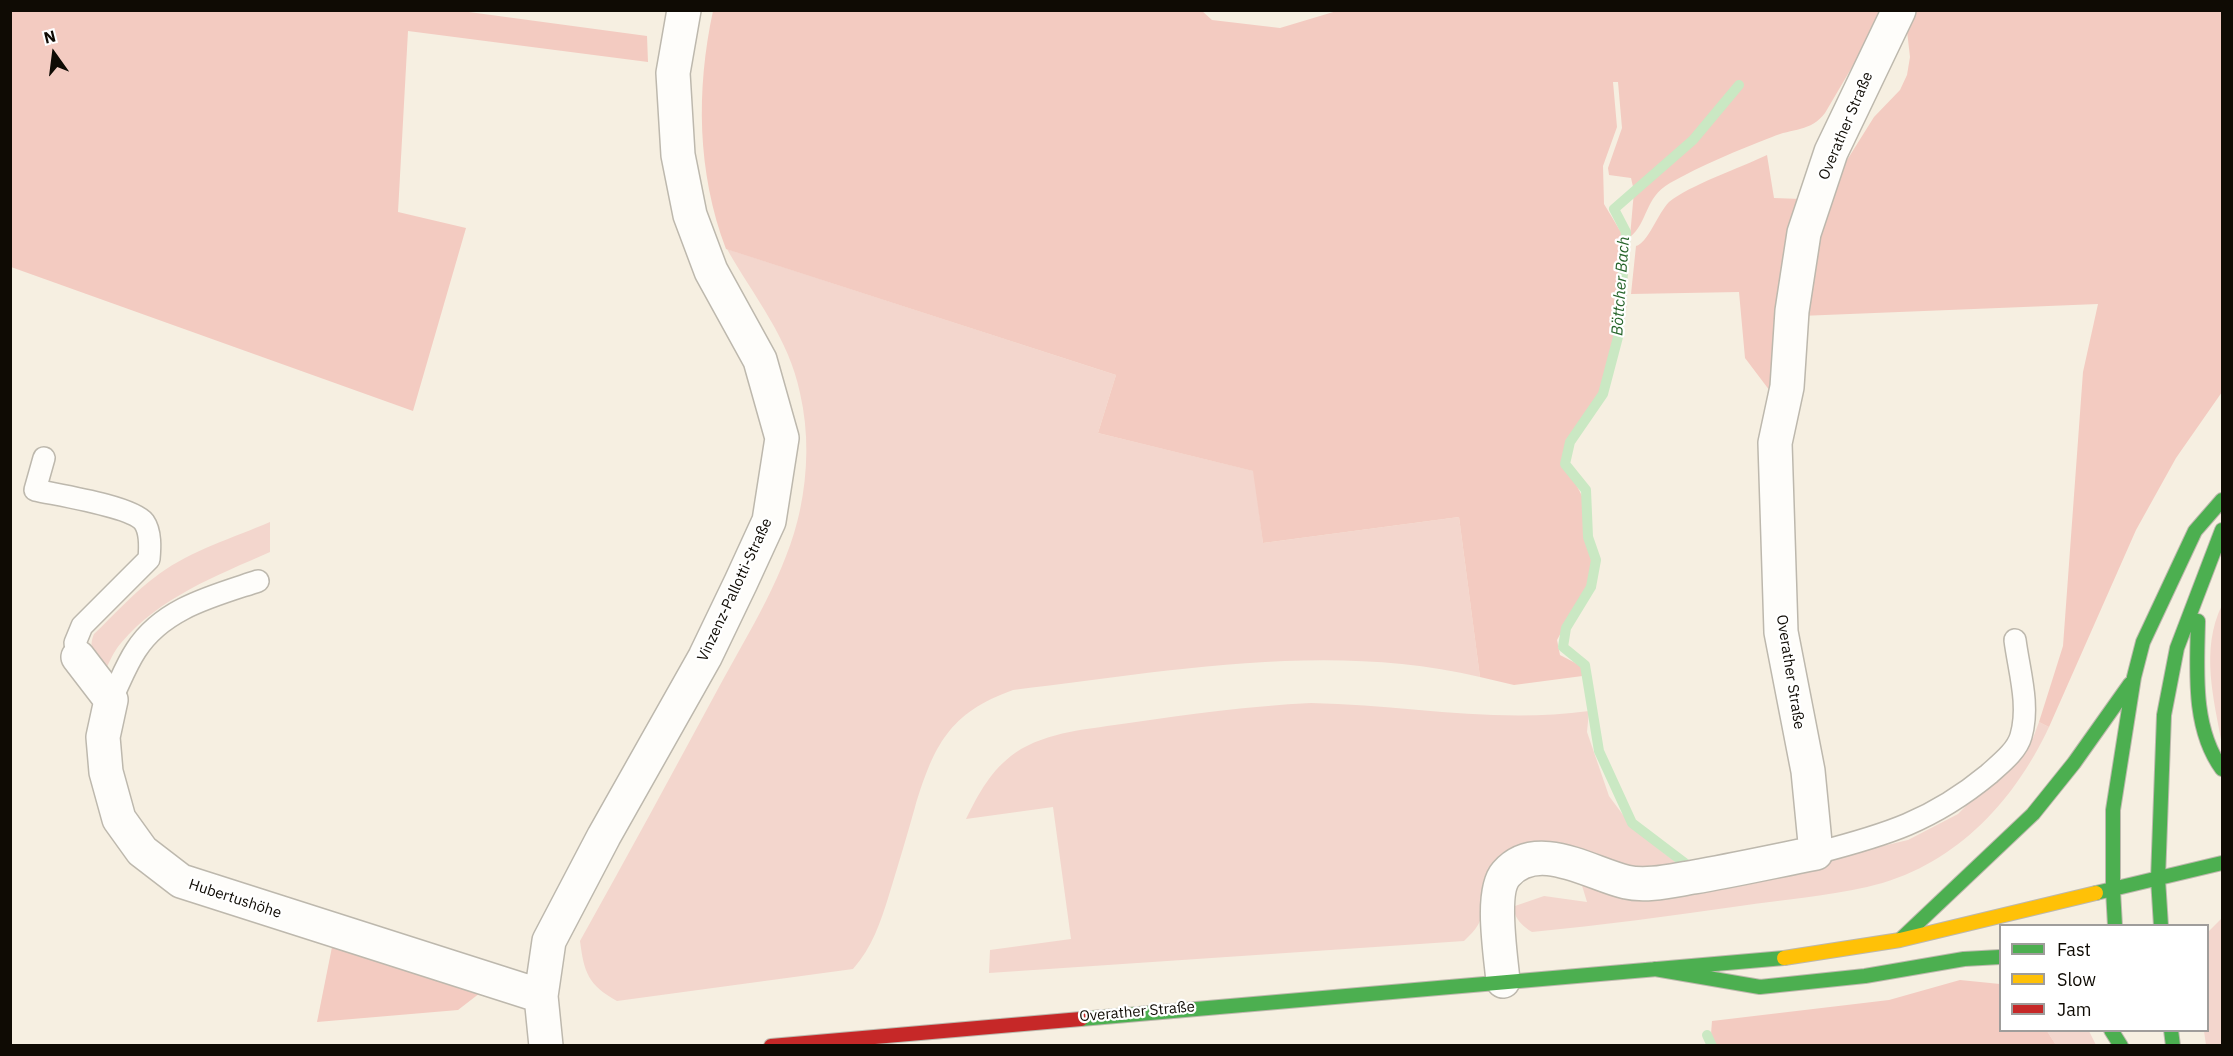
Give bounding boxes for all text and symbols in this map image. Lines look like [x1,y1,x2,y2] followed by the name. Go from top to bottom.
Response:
[24,24,84,84] north arrow
[42,25,58,48] text: N
[1815,69,1877,183] street label: Overather Straße
[1608,236,1634,336] water label: Böttcher Bach
[694,515,776,665] street label: Vinzenz-Pallotti-Straße
[1772,613,1808,731] street label: Overather Straße
[186,876,284,922] street label: Hubertushöhe
[1999,924,2209,1032] legend
[2057,938,2091,961] text: Fast
[2057,968,2096,991] text: Slow
[1078,998,1196,1026] street label: Overather Straße
[2057,998,2092,1021] text: Jam

